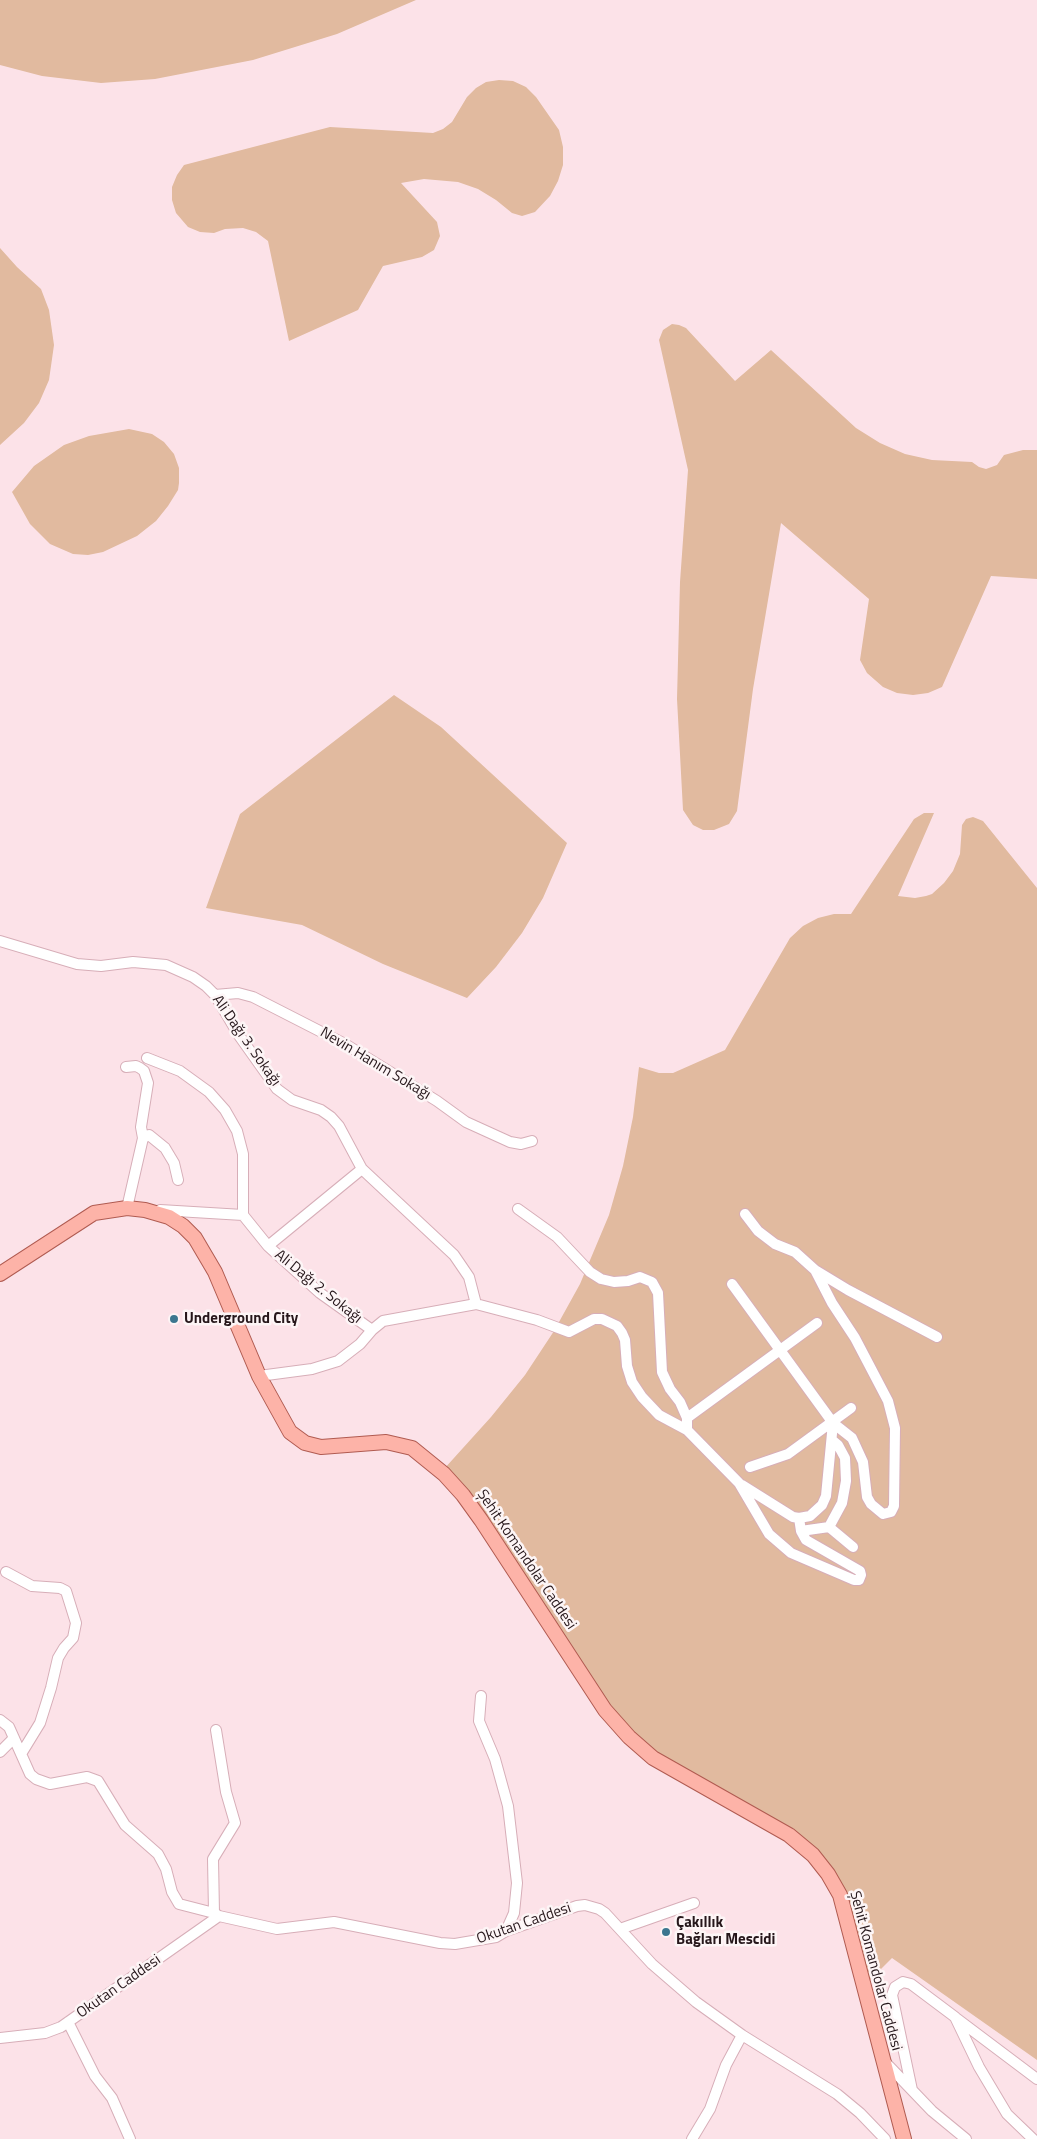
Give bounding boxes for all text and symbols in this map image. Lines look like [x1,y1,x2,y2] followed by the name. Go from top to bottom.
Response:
[208,992,284,1090] street label: Ali Dağı 3. Sokağı
[316,1024,434,1104] street label: Nevin Hanım Sokağı
[271,1246,365,1328] street label: Ali Dağı 2. Sokağı
[184,1310,298,1328] place label: Underground City
[168,1313,180,1325] marker: Underground City
[473,1487,579,1633] street label: Şehit Komandolar Caddesi
[845,1889,905,2053] street label: Şehit Komandolar Caddesi
[474,1899,574,1949] street label: Okutan Caddesi
[676,1914,775,1949] place label: Çakıllık Bağları Mescidi
[660,1926,672,1938] marker: Çakıllık Bağları Mescidi
[73,1951,165,2023] street label: Okutan Caddesi

